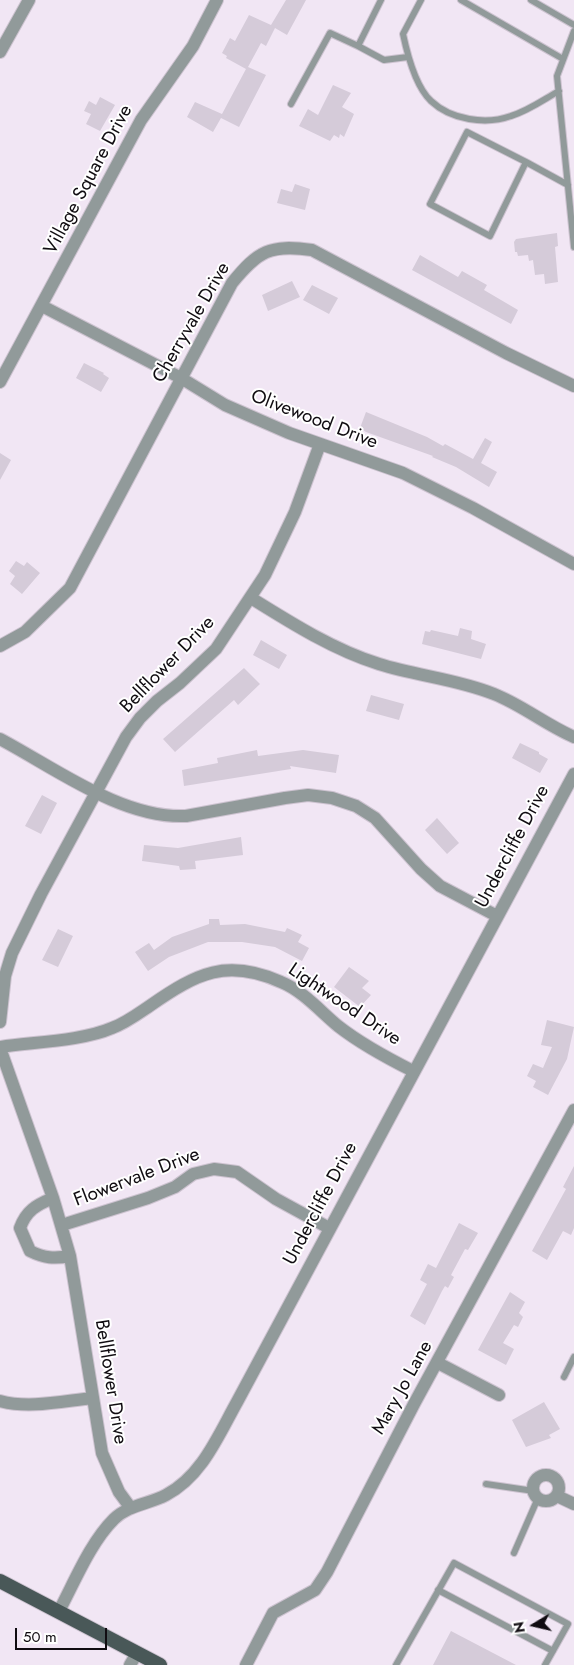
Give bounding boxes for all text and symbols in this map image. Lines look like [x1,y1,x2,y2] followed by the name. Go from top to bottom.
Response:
[40,101,138,259] street label: Village Square Drive
[148,259,236,387] street label: Cherryvale Drive
[247,385,381,455] street label: Olivewood Drive
[116,612,220,718] street label: Bellflower Drive
[471,782,555,912] street label: Undercliffe Drive
[283,959,405,1051] street label: Lightwood Drive
[279,1139,363,1269] street label: Undercliffe Drive
[71,1144,203,1212] street label: Flowervale Drive
[89,1318,131,1446] street label: Bellflower Drive
[368,1337,438,1439] street label: Mary Jo Lane
[509,1600,559,1650] north arrow
[18,1618,110,1650] scale bar
[508,1620,530,1634] text: N
[23,1626,57,1648] text: 50 m

